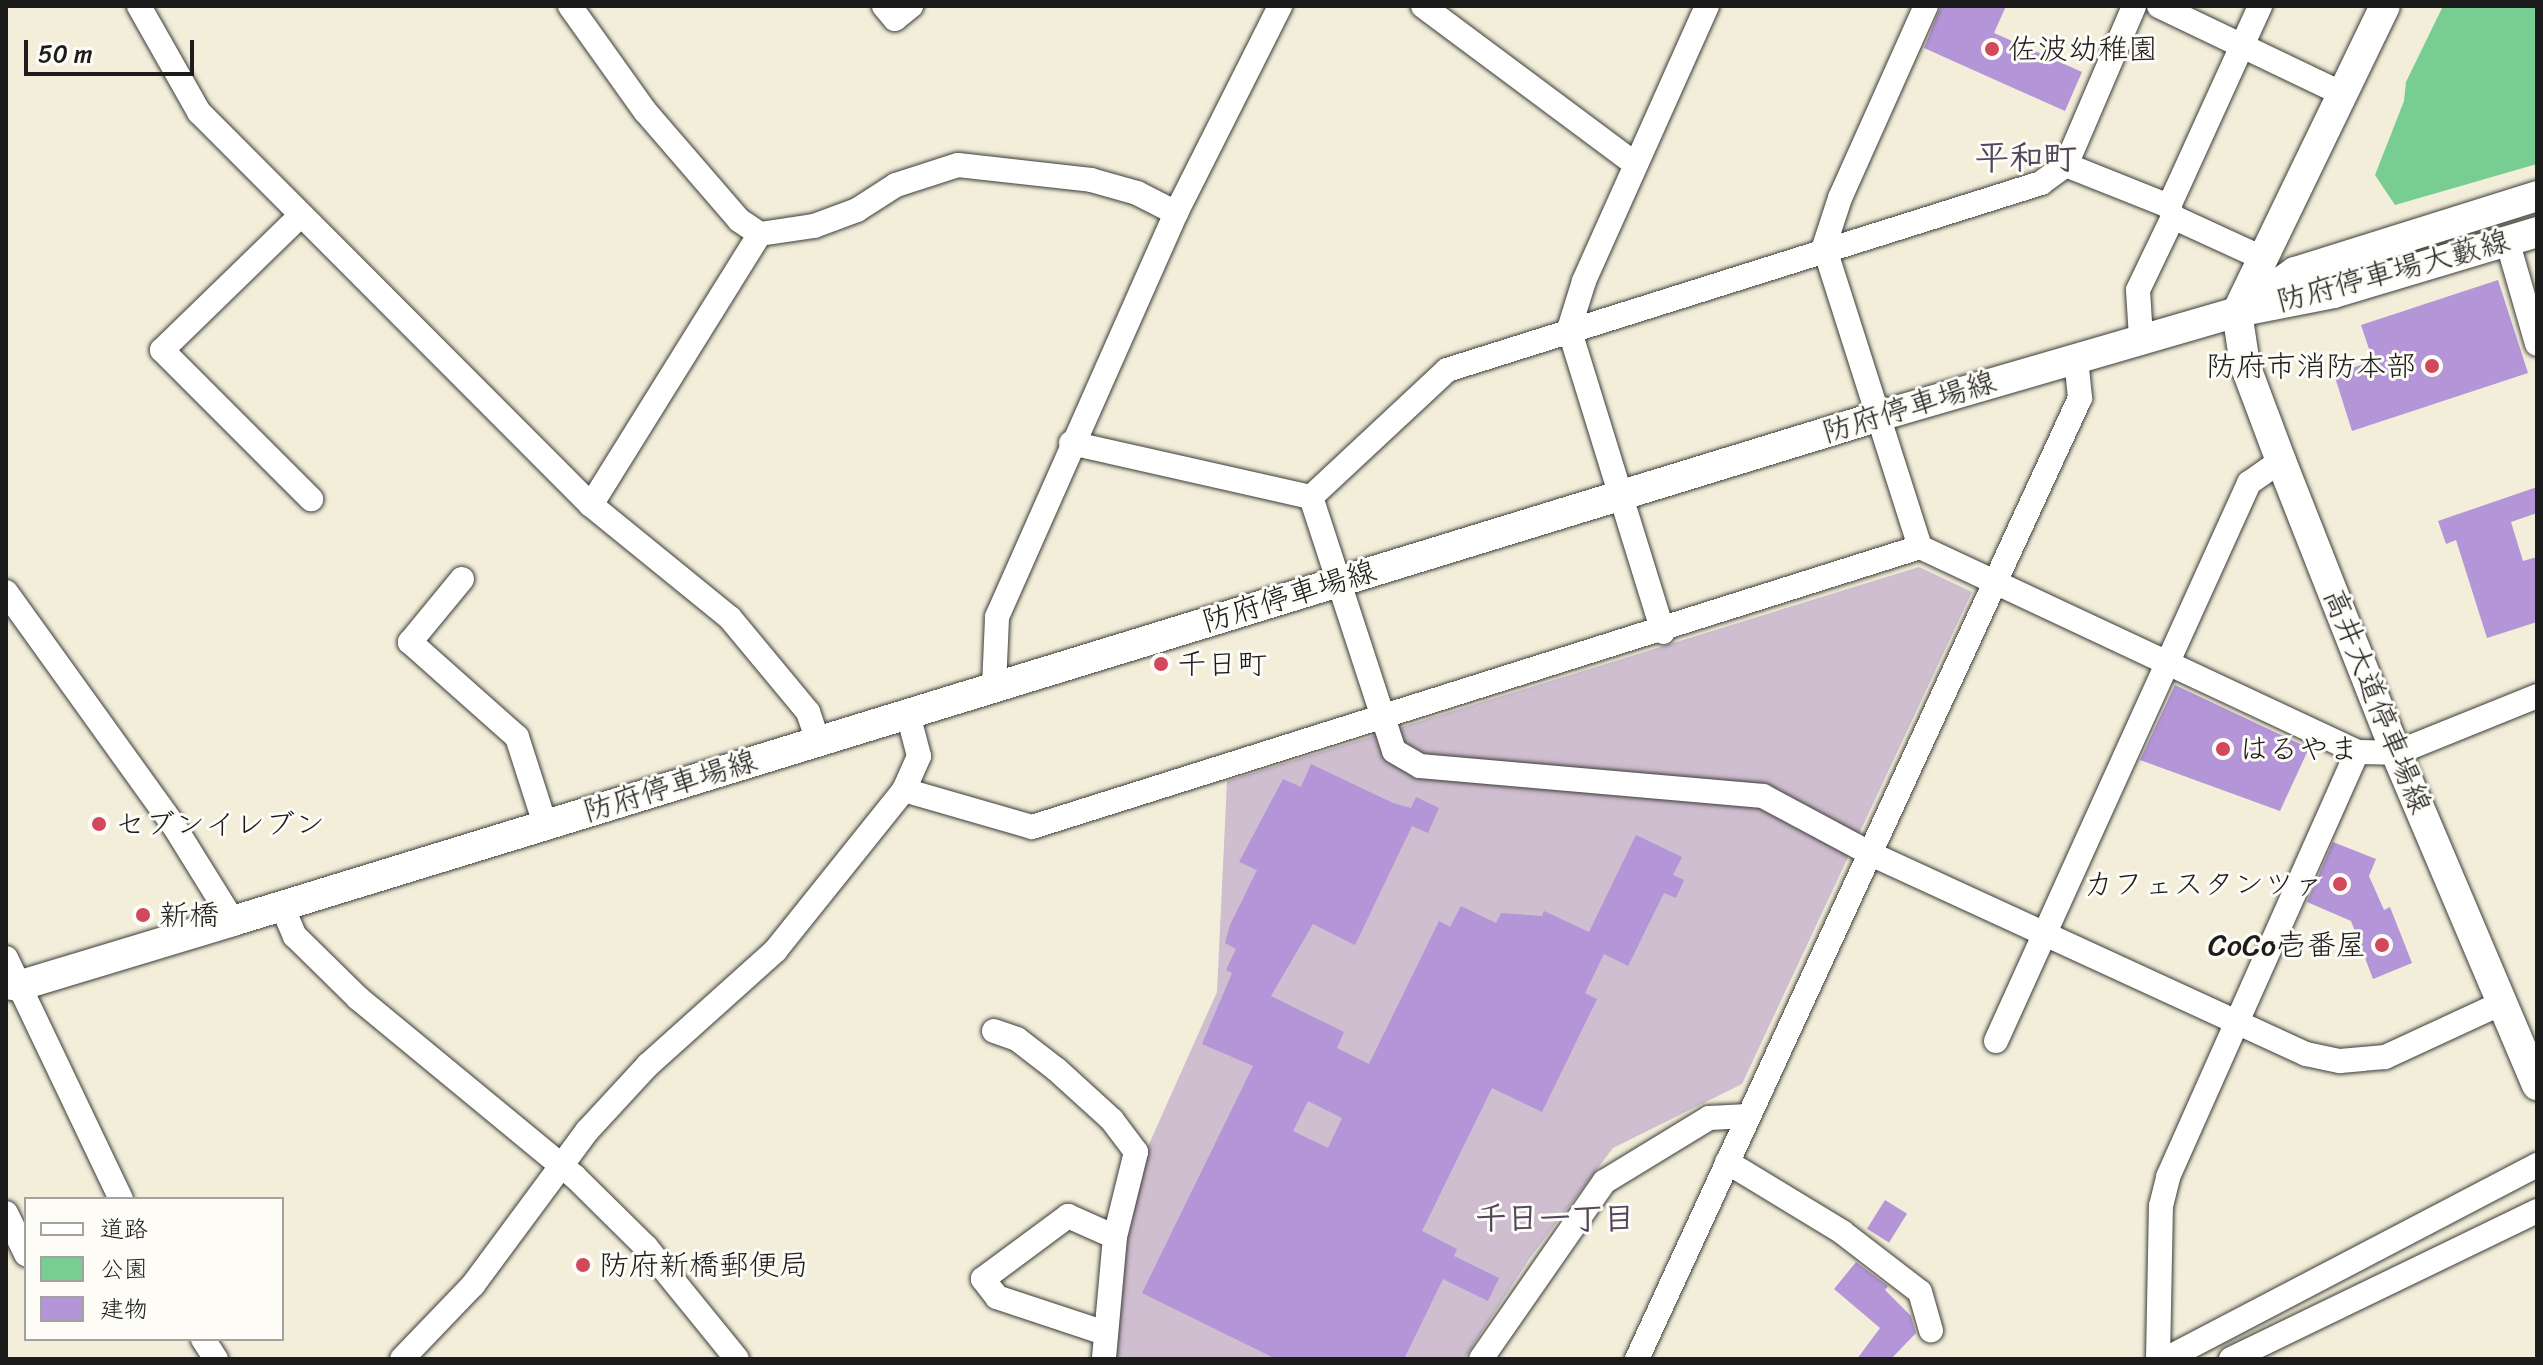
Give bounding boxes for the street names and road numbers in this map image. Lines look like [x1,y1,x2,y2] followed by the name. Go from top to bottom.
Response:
[2272,223,2514,319] street label: 防府停車場大藪線
[1818,363,2000,451] street label: 防府停車場線
[1198,552,1380,640] street label: 防府停車場線
[2315,583,2439,819] street label: 高井大道停車場線
[579,742,761,830] street label: 防府停車場線

